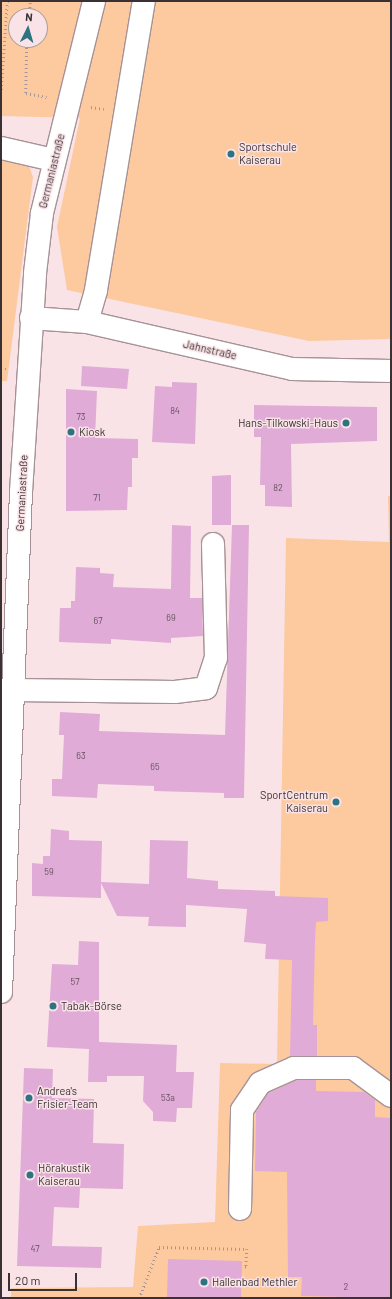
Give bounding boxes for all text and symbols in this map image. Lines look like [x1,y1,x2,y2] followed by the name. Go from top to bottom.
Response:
[8,8,48,48] north arrow
[25,10,33,23] text: N
[36,132,68,210] street label: Germaniastraße
[239,141,297,167] place label: Sportschule Kaiserau
[226,149,236,159] marker: Sportschule Kaiserau
[182,337,238,363] street label: Jahnstraße
[170,406,180,416] house number: 84
[77,412,85,422] house number: 73
[238,416,338,430] place label: Hans-Tilkowski-Haus
[341,418,351,428] marker: Hans-Tilkowski-Haus
[79,425,105,439] place label: Kiosk
[66,427,76,437] marker: Kiosk
[13,454,31,532] street label: Germaniastraße
[273,483,283,493] house number: 82
[93,493,101,503] house number: 71
[166,613,176,623] house number: 69
[94,616,102,626] house number: 67
[76,751,86,761] house number: 63
[150,762,160,772] house number: 65
[260,789,328,815] place label: SportCentrum Kaiserau
[331,797,341,807] marker: SportCentrum Kaiserau
[44,867,54,877] house number: 59
[71,977,79,987] house number: 57
[61,999,122,1013] place label: Tabak-Börse
[48,1001,58,1011] marker: Tabak-Börse
[37,1085,98,1111] place label: Andrea's Frisier-Team
[24,1093,34,1103] marker: Andrea's Frisier-Team
[161,1093,175,1103] house number: 53a
[38,1162,90,1188] place label: Hörakustik Kaiserau
[25,1170,35,1180] marker: Hörakustik Kaiserau
[31,1244,39,1254] house number: 47
[10,1265,79,1291] scale bar
[15,1273,41,1287] text: 20 m
[212,1275,297,1289] place label: Hallenbad Methler
[199,1277,209,1287] marker: Hallenbad Methler
[344,1282,348,1292] house number: 2

